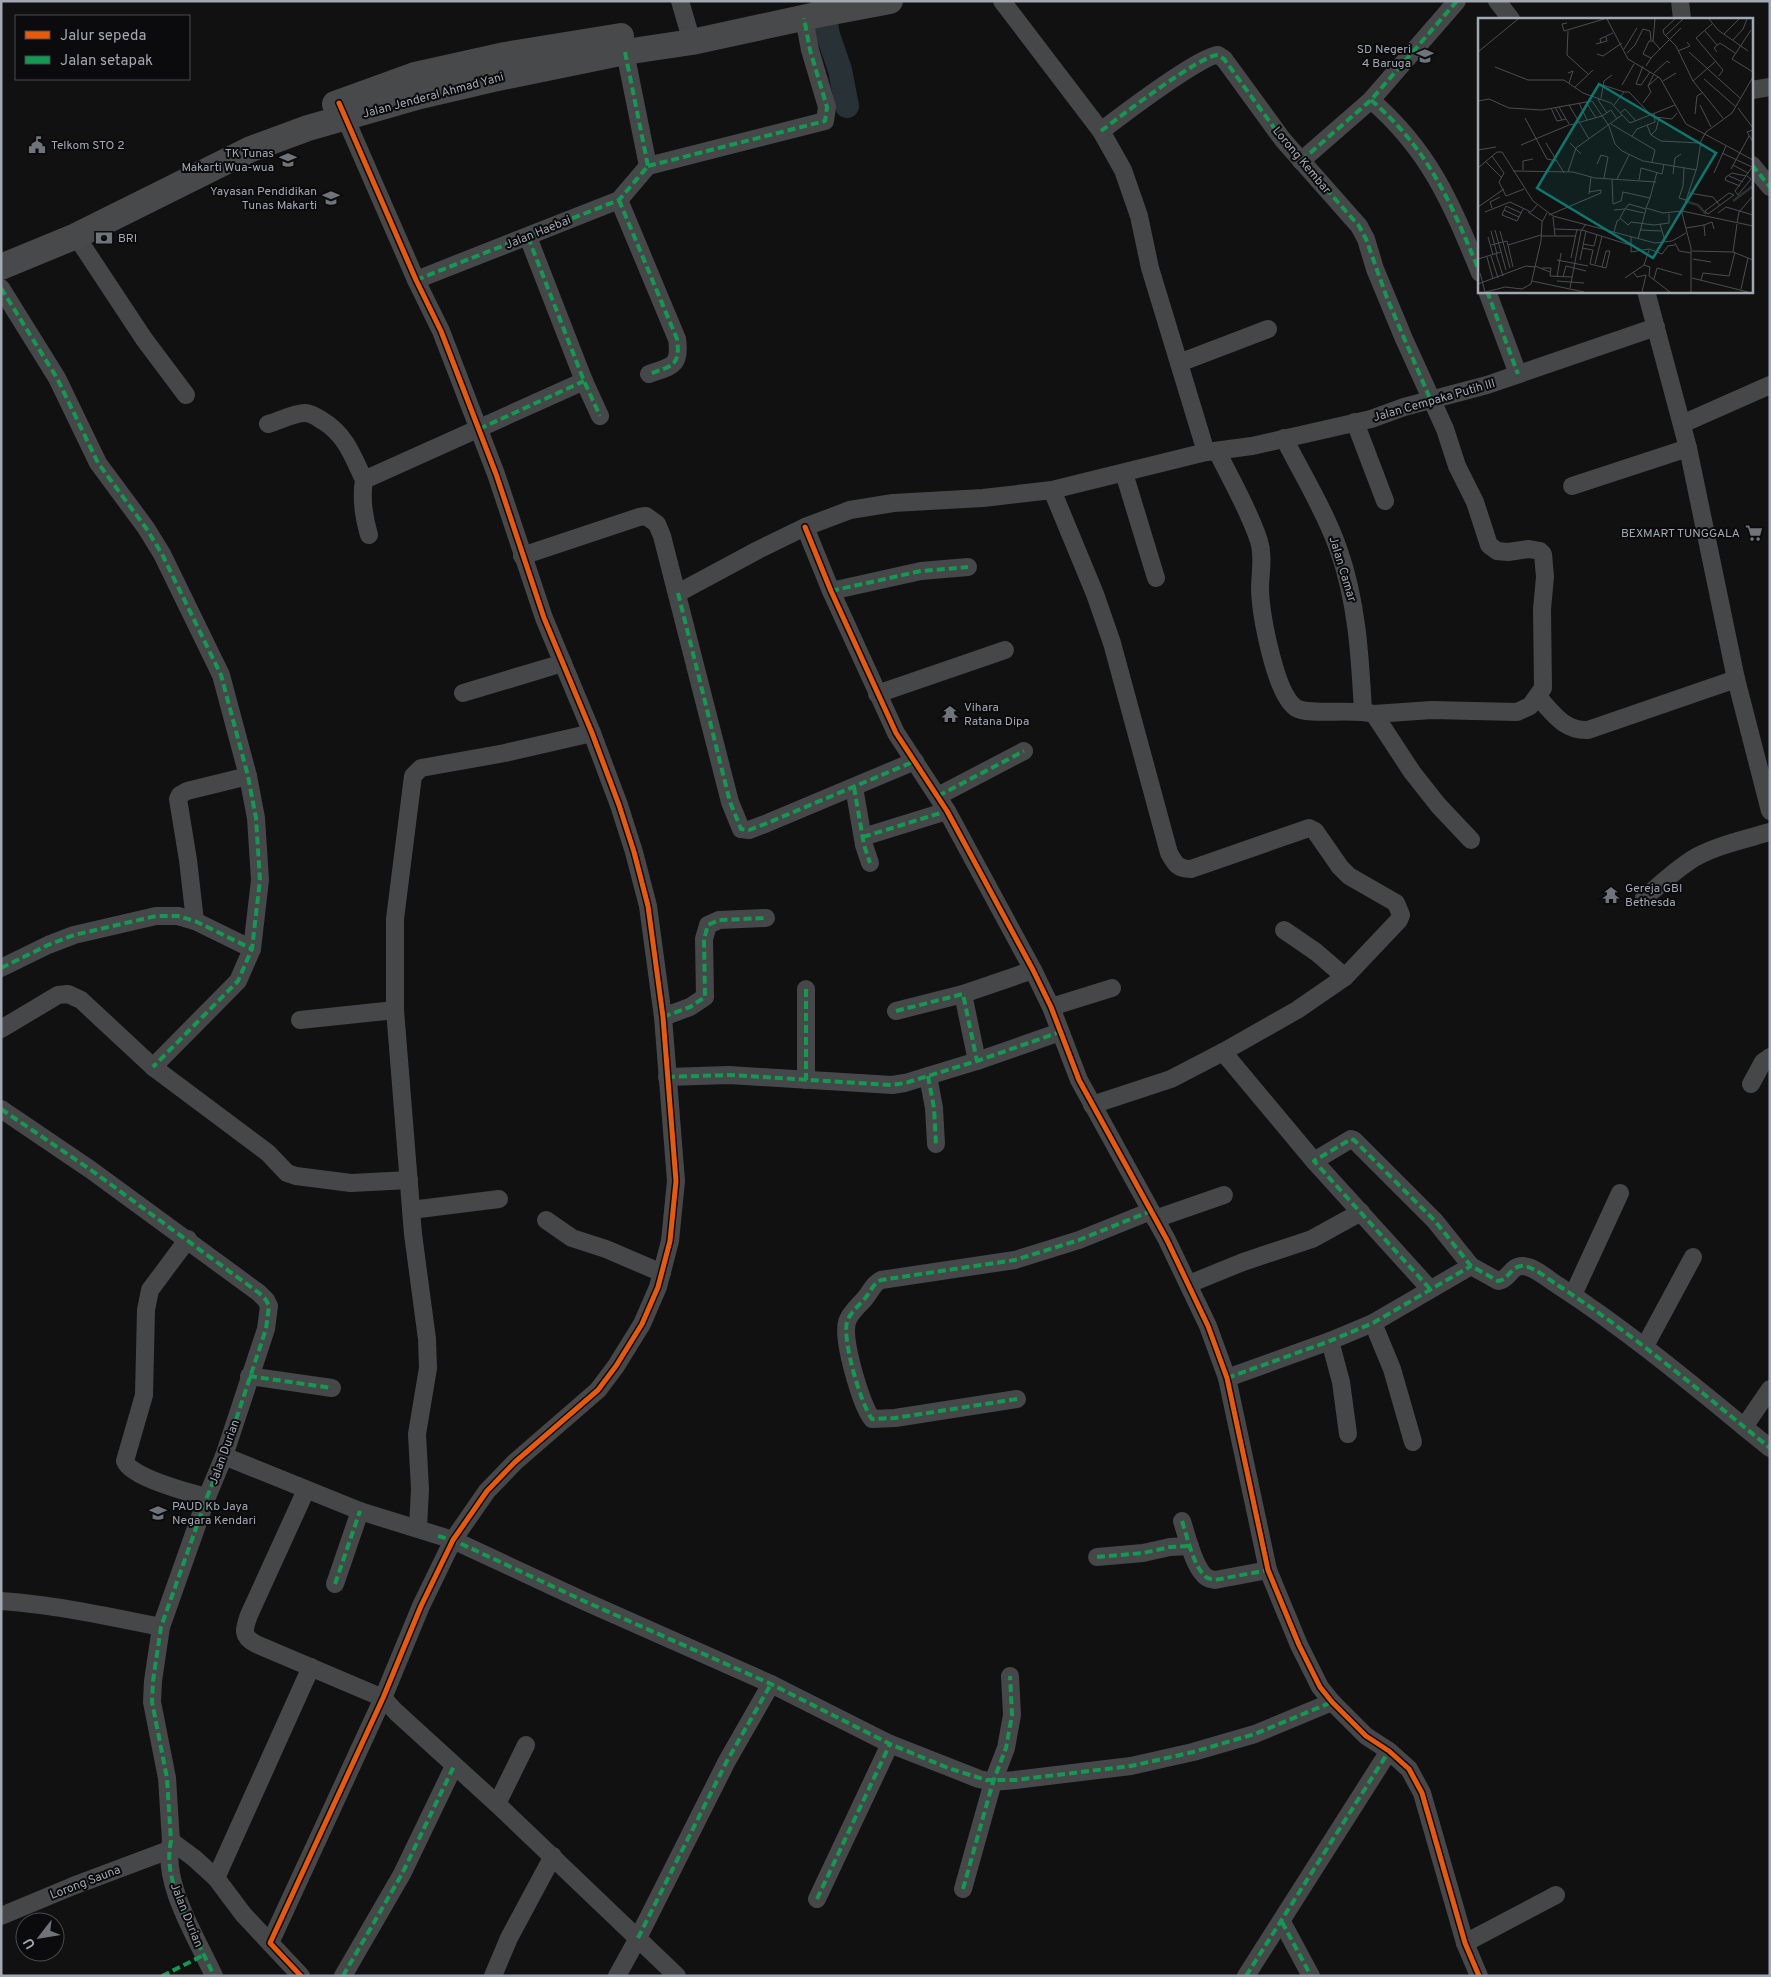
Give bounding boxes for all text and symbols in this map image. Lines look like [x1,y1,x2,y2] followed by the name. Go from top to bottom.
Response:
[15,15,190,80] legend
[1478,18,1754,292] inset map
[60,27,146,46] text: Jalur sepeda
[1357,42,1411,72] place label: SD Negeri 4 Baruga
[1415,46,1435,66] school or university icon: SD Negeri 4 Baruga
[60,52,153,71] text: Jalan setapak
[361,69,506,123] street label: Jalan Jenderal Ahmad Yani
[1268,124,1334,198] street label: Lorong Kembar
[27,135,47,155] public building icon: Telkom STO 2
[51,138,124,154] place label: Telkom STO 2
[181,146,274,176] place label: TK Tunas Makarti Wua-wua
[278,150,298,170] school or university icon: TK Tunas Makarti Wua-wua
[210,184,317,214] place label: Yayasan Pendidikan Tunas Makarti
[321,188,341,208] school or university icon: Yayasan Pendidikan Tunas Makarti
[503,213,574,253] street label: Jalan Haebai
[94,228,114,248] bank icon: BRI
[118,231,137,247] place label: BRI
[1371,376,1497,426] street label: Jalan Cempaka Putih III
[1744,523,1764,543] supermarket icon: BEXMART TUNGGALA
[1621,526,1740,542] place label: BEXMART TUNGGALA
[1325,535,1360,604] street label: Jalan Camar
[964,700,1029,730] place label: Vihara Ratana Dipa
[940,704,960,724] temple icon: Vihara Ratana Dipa
[1625,881,1682,911] place label: Gereja GBI Bethesda
[1601,885,1621,905] temple icon: Gereja GBI Bethesda
[206,1418,244,1487] street label: Jalan Durian
[172,1499,256,1529] place label: PAUD Kb Jaya Negara Kendari
[148,1503,168,1523] school or university icon: PAUD Kb Jaya Negara Kendari
[48,1862,123,1904] street label: Lorong Sauna
[166,1881,206,1950] street label: Jalan Durian
[15,1912,65,1962] north arrow
[20,1934,40,1952] text: U

